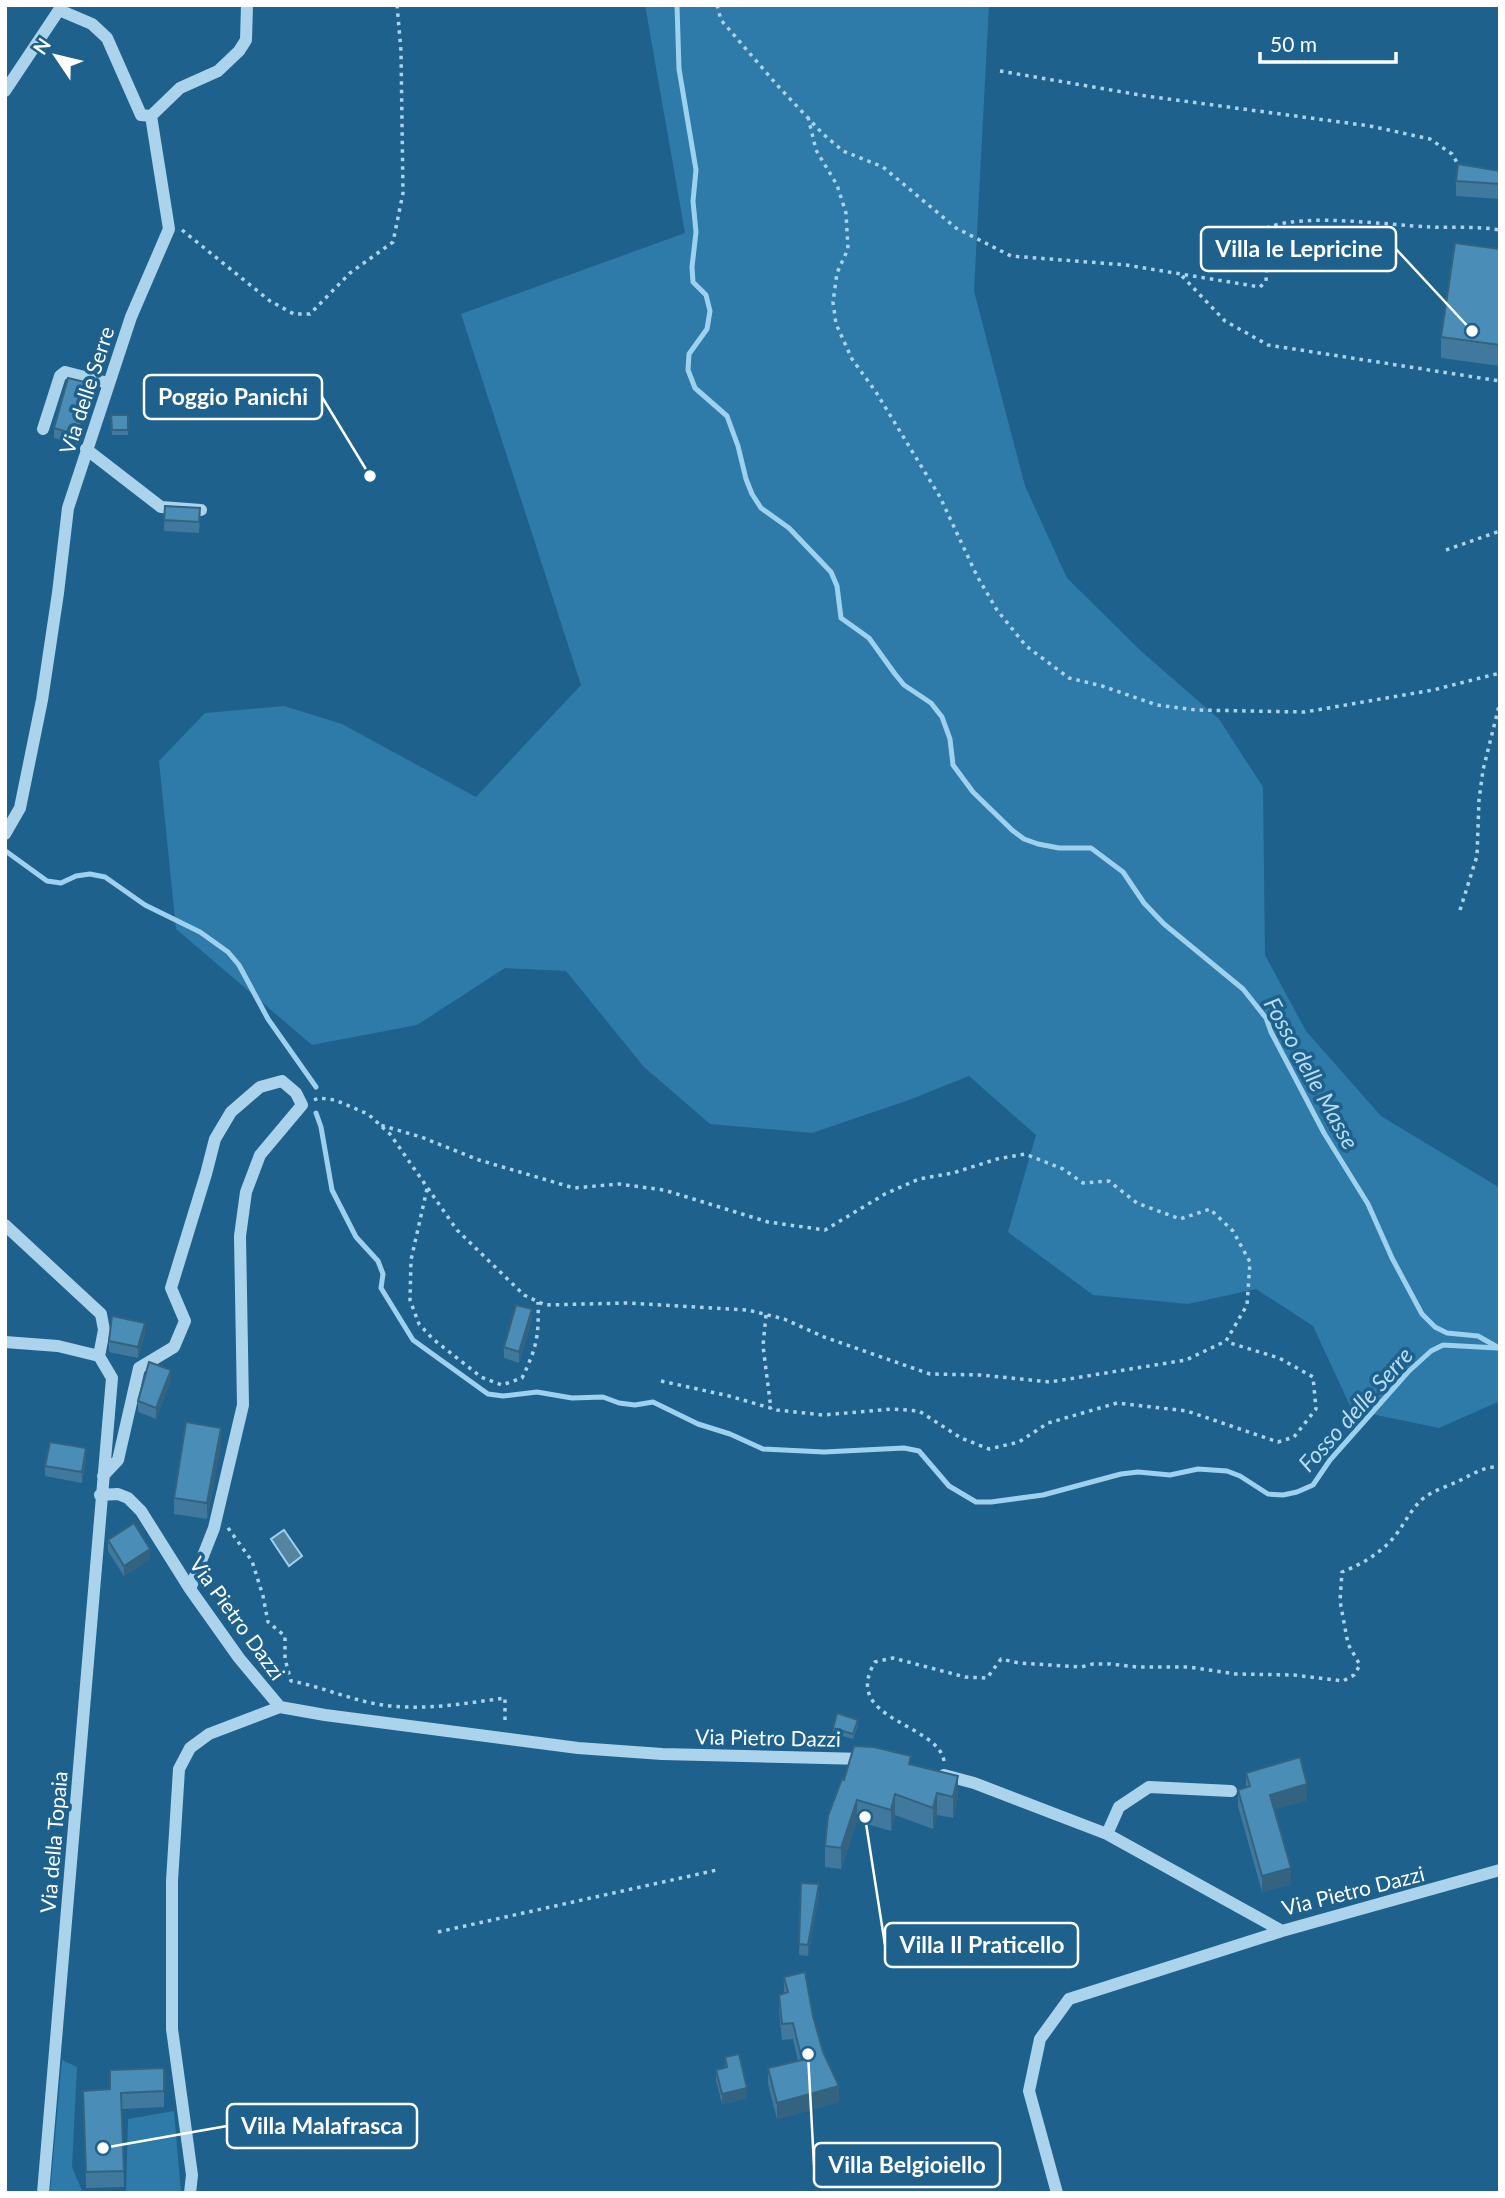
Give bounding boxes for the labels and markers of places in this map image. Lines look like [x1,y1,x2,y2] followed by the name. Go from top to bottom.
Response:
[1201,227,1396,271] callout: Villa le Lepricine
[144,375,322,419] callout: Poggio Panichi
[885,1923,1078,1967] callout: Villa Il Praticello
[227,2104,417,2148] callout: Villa Malafrasca
[814,2143,1000,2187] callout: Villa Belgioiello

